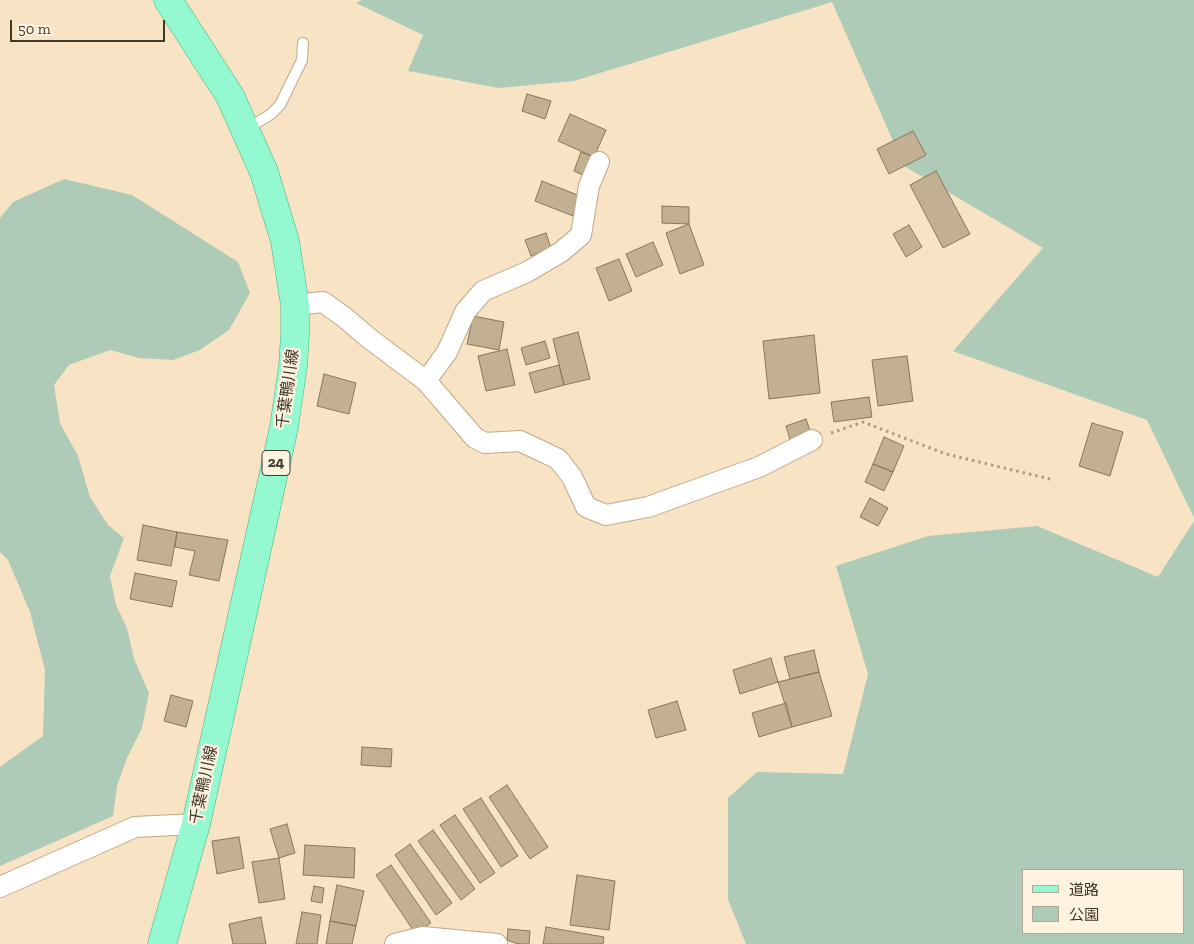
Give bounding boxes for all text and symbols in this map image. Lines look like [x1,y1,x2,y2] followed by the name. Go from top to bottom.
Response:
[12,10,168,42] scale bar
[18,20,51,38] text: 50 m
[273,348,303,430] street label: 千葉鴨川線
[262,450,290,476] road number: 24
[186,744,222,826] street label: 千葉鴨川線
[1022,869,1184,934] legend
[1069,881,1099,899] text: 道路
[1069,906,1099,924] text: 公園

